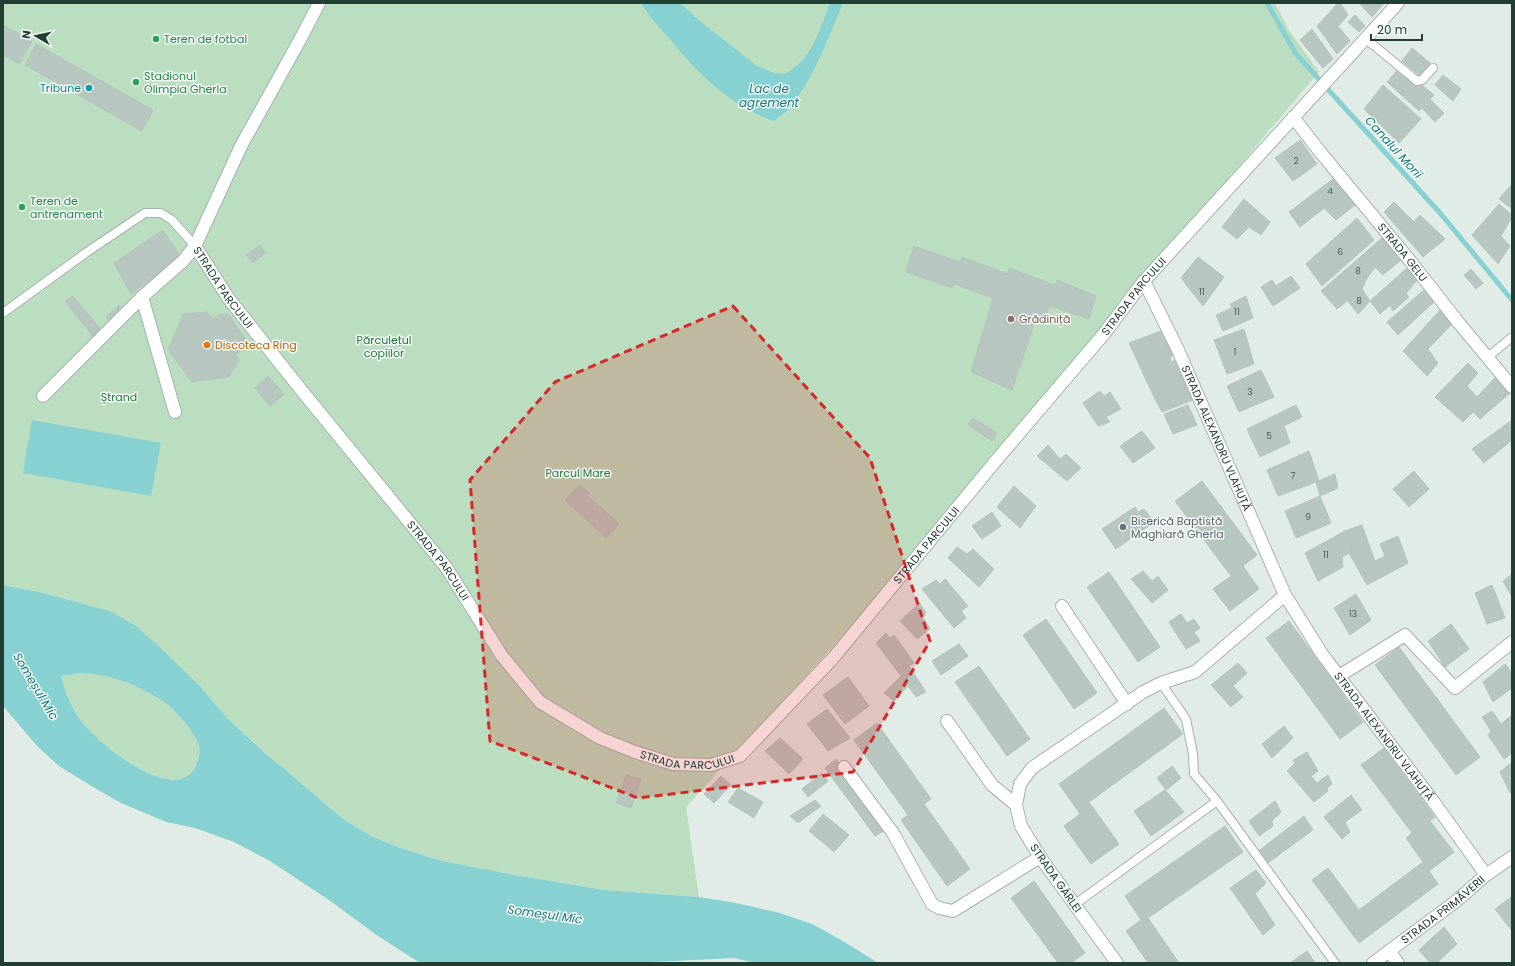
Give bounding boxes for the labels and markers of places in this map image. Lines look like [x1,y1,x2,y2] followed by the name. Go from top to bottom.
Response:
[164,31,247,47] place label: Teren de fotbal
[151,34,161,44] marker: Teren de fotbal
[144,68,227,97] place label: Stadionul Olimpia Gherla
[131,77,141,87] marker: Stadionul Olimpia Gherla
[40,80,81,96] place label: Tribune
[84,83,94,93] marker: Tribune
[30,193,103,222] place label: Teren de antrenament
[17,202,27,212] marker: Teren de antrenament
[1019,311,1070,327] place label: Grădiniță
[1006,314,1016,324] marker: Grădiniță
[215,337,297,353] place label: Discoteca Ring
[202,340,212,350] marker: Discoteca Ring
[1131,513,1224,542] place label: Biserică Baptistă Maghiară Gherla
[1118,522,1128,532] marker: Biserică Baptistă Maghiară Gherla

